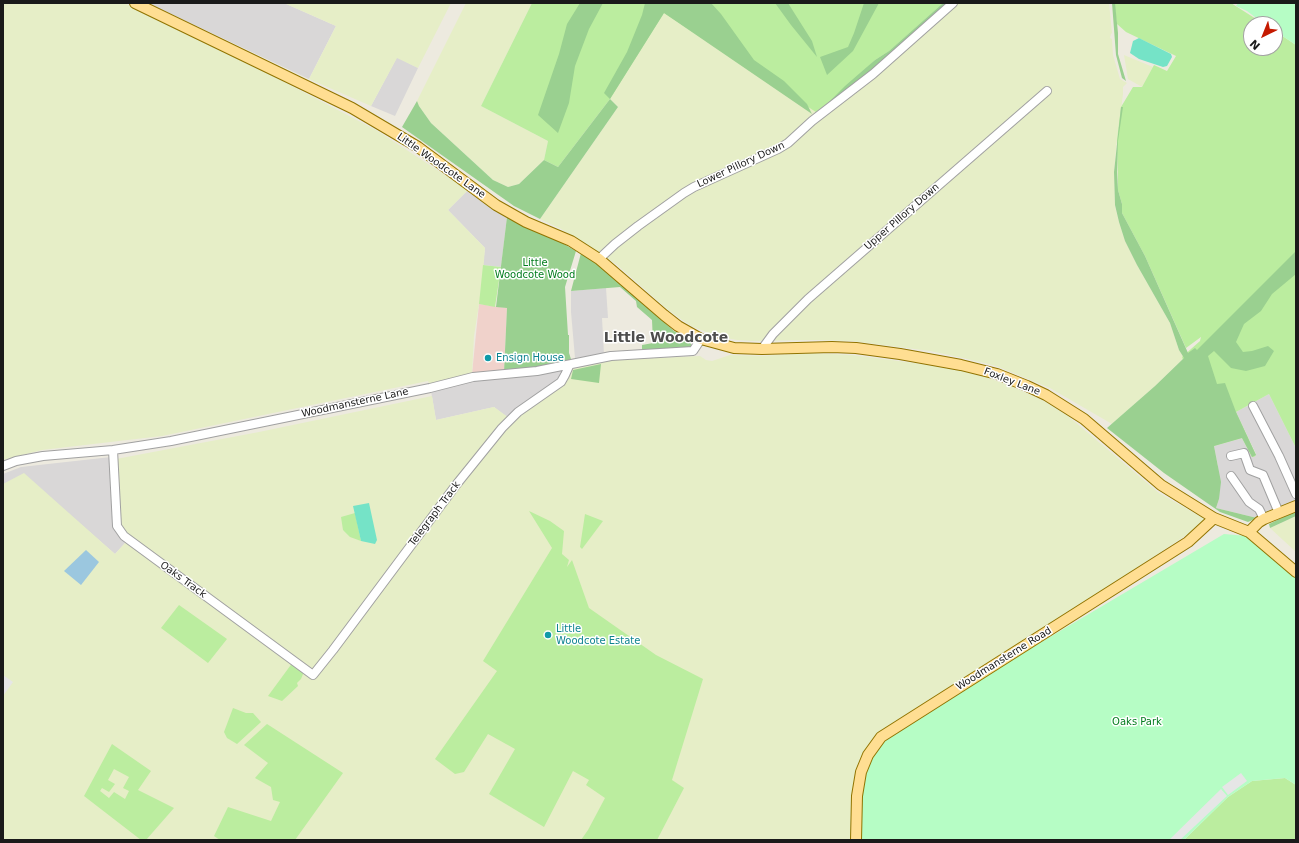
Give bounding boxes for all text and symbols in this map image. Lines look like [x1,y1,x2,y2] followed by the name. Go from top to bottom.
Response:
[1243,16,1283,56] north arrow
[1247,37,1263,52] text: N
[394,131,488,201] street label: Little Woodcote Lane
[695,140,787,190] street label: Lower Pillory Down
[862,181,942,253] street label: Upper Pillory Down
[495,257,575,280] park label: Little Woodcote Wood
[604,330,728,346] district label: Little Woodcote
[496,352,564,364] place label: Ensign House
[483,353,493,363] marker: Ensign House
[982,366,1042,398] street label: Foxley Lane
[300,386,410,420] street label: Woodmansterne Lane
[407,479,463,549] street label: Telegraph Track
[157,559,209,601] street label: Oaks Track
[556,623,640,646] place label: Little Woodcote Estate
[954,625,1054,693] street label: Woodmansterne Road
[543,630,553,640] marker: Little Woodcote Estate
[1112,716,1162,728] park label: Oaks Park

